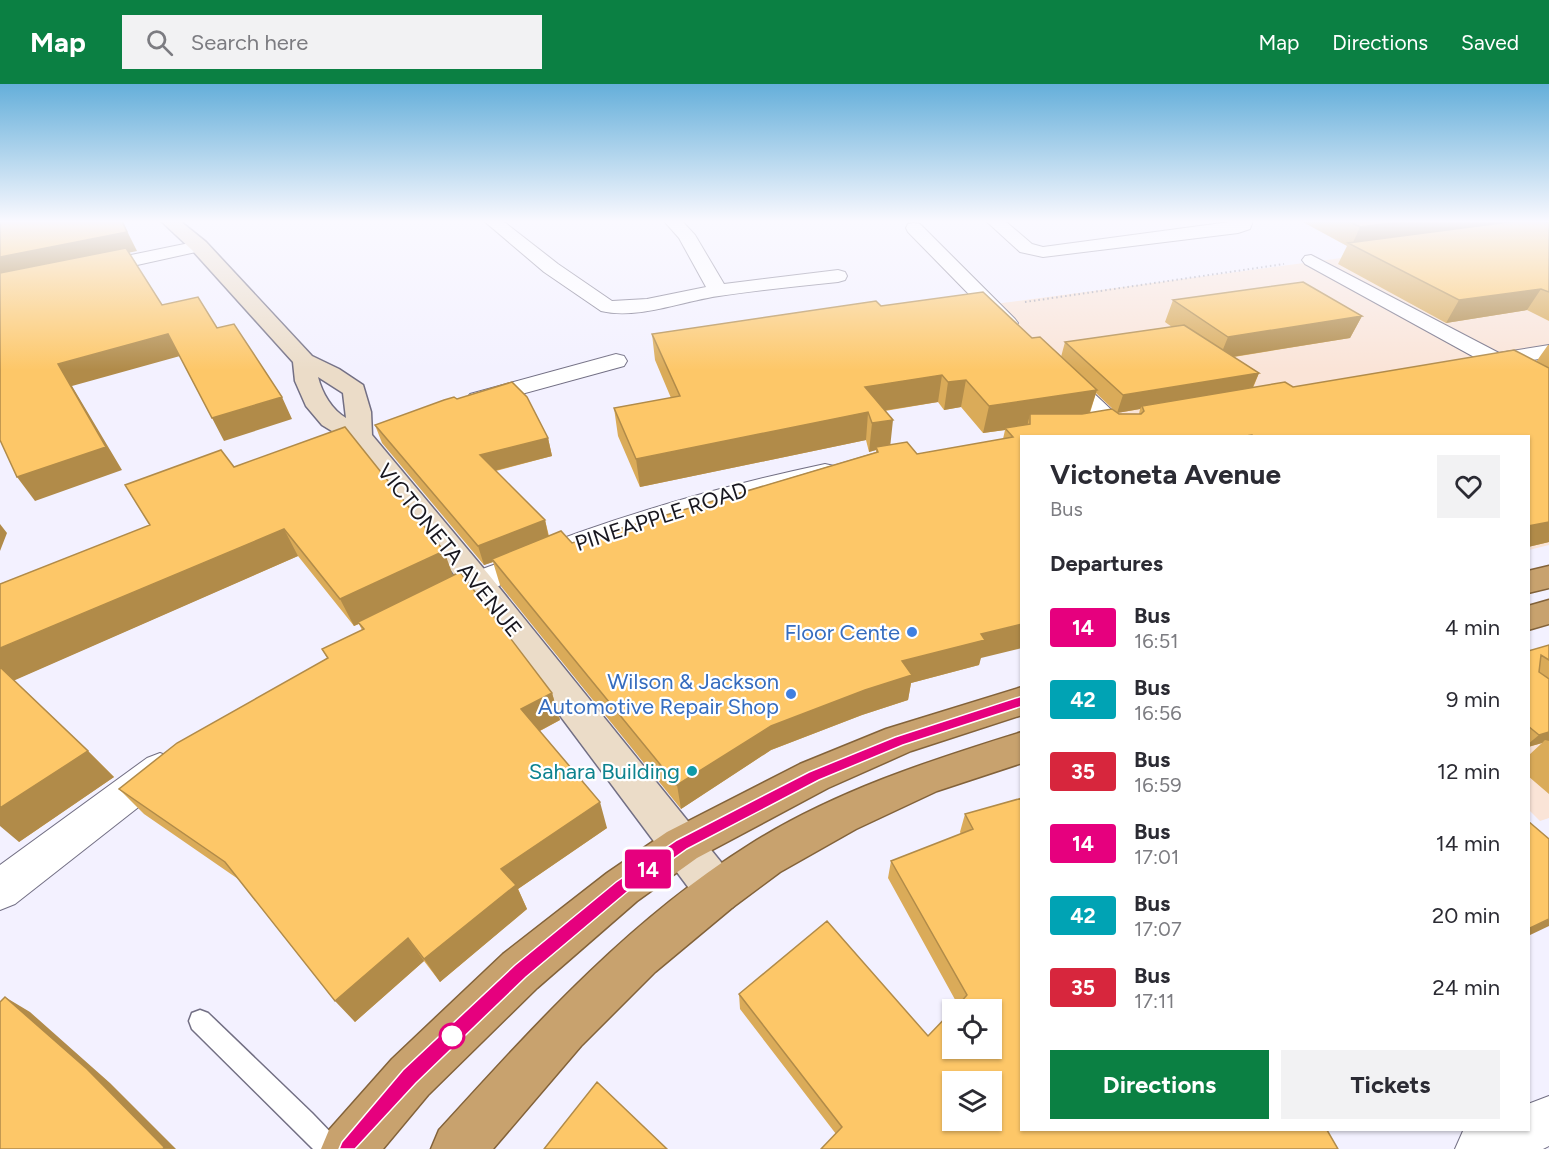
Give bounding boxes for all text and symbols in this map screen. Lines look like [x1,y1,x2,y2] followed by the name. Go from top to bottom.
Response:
[122,15,542,69] search box
[30,25,86,59] text: Map
[143,26,176,59] icon: search
[191,29,308,56] text: Search here
[1258,30,1299,55] text: Map
[1332,30,1428,55] text: Directions
[1461,30,1519,55] text: Saved
[1437,455,1500,518] button: heart
[1050,457,1281,491] text: Victoneta Avenue
[371,458,528,642] street label: VICTONETA AVENUE
[571,476,751,557] street label: PINEAPPLE ROAD
[1050,497,1083,521] text: Bus
[1050,550,1163,577] text: Departures
[1134,602,1170,629] text: Bus
[1445,614,1500,641] text: 4 min
[1072,615,1094,640] text: 14
[784,619,900,646] place label: Floor Cente
[905,625,919,639] marker: Floor Cente
[1134,629,1178,653] text: 16:51
[538,668,779,720] place label: Wilson & Jackson Automotive Repair Shop
[1134,674,1170,701] text: Bus
[1446,686,1500,713] text: 9 min
[784,687,798,701] marker: Wilson & Jackson Automotive Repair Shop
[1070,687,1096,712] text: 42
[1134,701,1181,725] text: 16:56
[1134,746,1170,773] text: Bus
[529,758,680,785] place label: Sahara Building
[1437,758,1500,785] text: 12 min
[1071,759,1095,784] text: 35
[685,764,699,778] marker: Sahara Building
[1134,773,1181,797] text: 16:59
[1134,818,1170,845] text: Bus
[1436,830,1500,857] text: 14 min
[1072,831,1094,856] text: 14
[1134,845,1179,869] text: 17:01
[621,850,675,888] line badge: 14
[637,857,659,882] text: 14
[1134,890,1170,917] text: Bus
[1432,902,1500,929] text: 20 min
[1070,903,1096,928] text: 42
[1134,917,1182,941] text: 17:07
[1134,962,1170,989] text: Bus
[1433,974,1500,1001] text: 24 min
[1071,975,1095,1000] text: 35
[1134,989,1175,1013] text: 17:11
[942,999,1002,1131] map controls
[942,999,1002,1059] button: locate
[439,1023,465,1049] unlabelled marker
[1050,1050,1269,1119] button: Directions
[1281,1050,1500,1119] button: Tickets
[942,1071,1002,1131] button: layers

